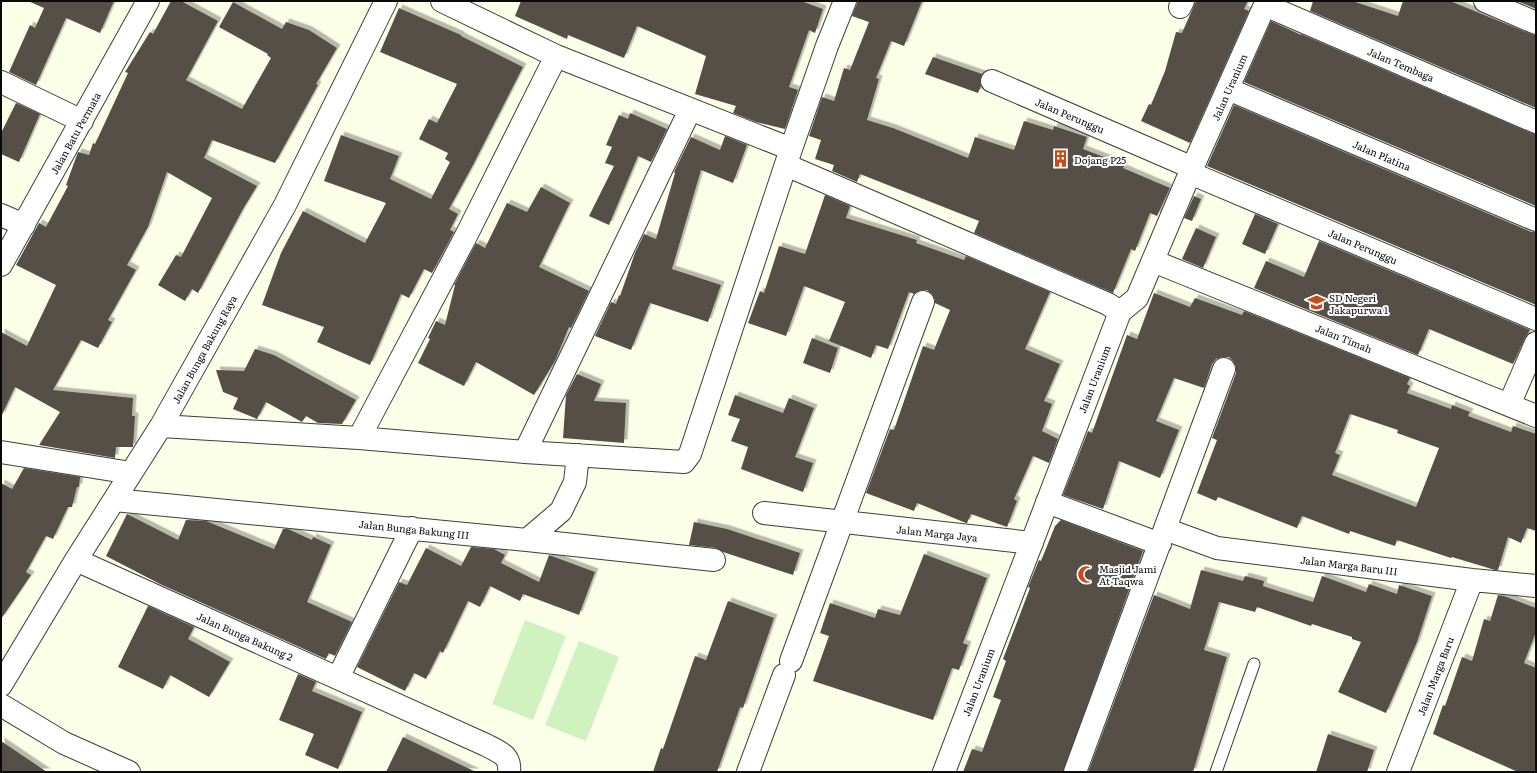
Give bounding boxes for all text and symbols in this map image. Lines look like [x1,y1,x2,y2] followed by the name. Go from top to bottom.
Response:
[1365,43,1437,85] street label: Jalan Tembaga
[1208,51,1251,123] street label: Jalan Uranium
[46,89,104,177] street label: Jalan Batu Permata
[1033,94,1108,137] street label: Jalan Perunggu
[1351,136,1414,174] street label: Jalan Platina
[1051,149,1071,169] building icon: Dojang P25
[1074,152,1126,167] place label: Dojang P25
[1326,225,1401,268] street label: Jalan Perunggu
[1329,290,1388,317] place label: SD Negeri Jakapurwa 1
[168,292,240,406] street label: Jalan Bunga Bakung Raya
[1306,293,1326,313] school or university icon: SD Negeri Jakapurwa 1
[1313,320,1375,356] street label: Jalan Timah
[1074,343,1114,415] street label: Jalan Uranium
[358,516,470,542] street label: Jalan Bunga Bakung III
[896,521,979,545] street label: Jalan Marga Jaya
[1300,552,1398,578] street label: Jalan Marga Baru III
[1099,561,1157,588] place label: Masjid Jami At Taqwa
[1076,564,1096,584] mosque icon: Masjid Jami At Taqwa
[195,608,295,664] street label: Jalan Bunga Bakung 2
[1413,634,1457,718] street label: Jalan Marga Baru
[958,646,998,718] street label: Jalan Uranium

